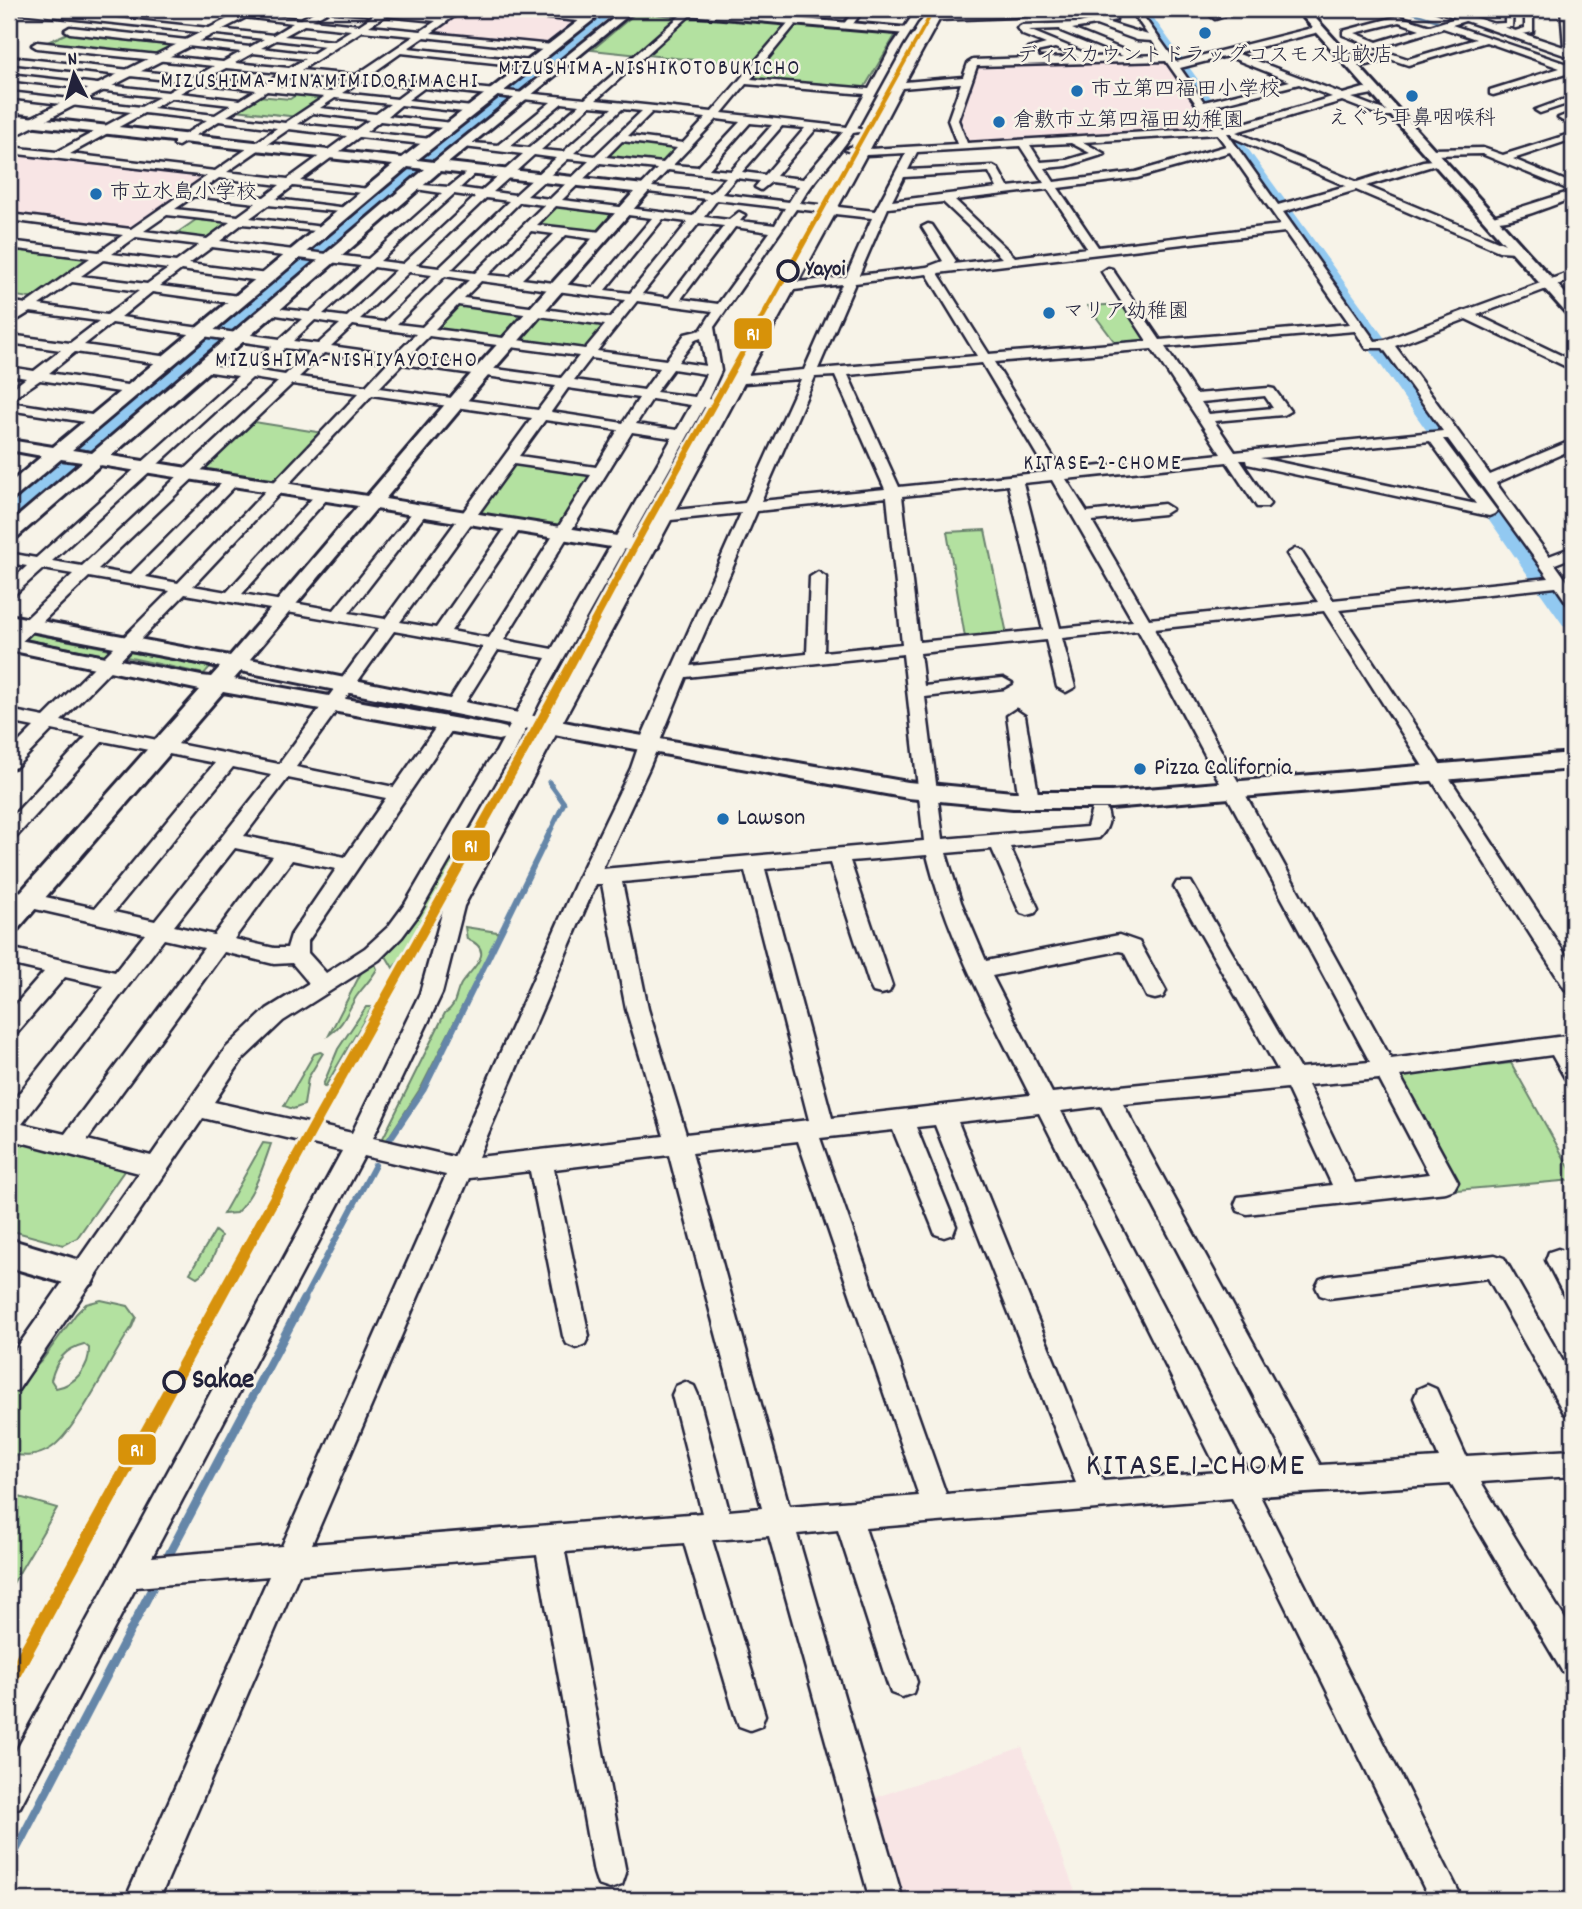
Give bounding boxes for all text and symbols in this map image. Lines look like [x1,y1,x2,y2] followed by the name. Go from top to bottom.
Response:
[1197,25,1213,41] marker: ディスカウントドラッグコスモス北畝店
[38,38,108,108] north arrow
[1017,42,1393,72] place label: ディスカウントドラッグコスモス北畝店
[67,47,79,74] text: N
[499,55,801,85] district label: MIZUSHIMA-NISHIKOTOBUKICHO
[161,68,480,98] district label: MIZUSHIMA-MINAMIMIDORIMACHI
[1091,76,1280,106] place label: 市立第四福田小学校
[1069,83,1085,99] marker: 市立第四福田小学校
[1404,88,1420,104] marker: えぐち耳鼻咽喉科
[1328,105,1496,135] place label: えぐち耳鼻咽喉科
[1013,107,1244,137] place label: 倉敷市立第四福田幼稚園
[991,114,1007,130] marker: 倉敷市立第四福田幼稚園
[110,179,257,209] place label: 市立水島小学校
[88,186,104,202] marker: 市立水島小学校
[805,256,845,286] place label: Yayoi
[777,260,799,282] marker: Yayoi
[1063,298,1189,328] place label: マリア幼稚園
[1041,305,1057,321] marker: マリア幼稚園
[733,317,773,350] line badge: R1
[746,323,760,350] text: R1
[215,347,479,377] district label: MIZUSHIMA-NISHIYAYOICHO
[1023,450,1183,480] district label: KITASE 2-CHOME
[1154,752,1293,786] place label: Pizza California
[1132,761,1148,777] marker: Pizza California
[737,802,805,836] place label: Lawson
[715,811,731,827] marker: Lawson
[451,829,491,862] line badge: R1
[464,835,478,862] text: R1
[192,1362,254,1402] place label: Sakae
[163,1371,185,1393] marker: Sakae
[117,1433,157,1466] line badge: R1
[130,1439,144,1466] text: R1
[1086,1445,1306,1491] district label: KITASE 1-CHOME

